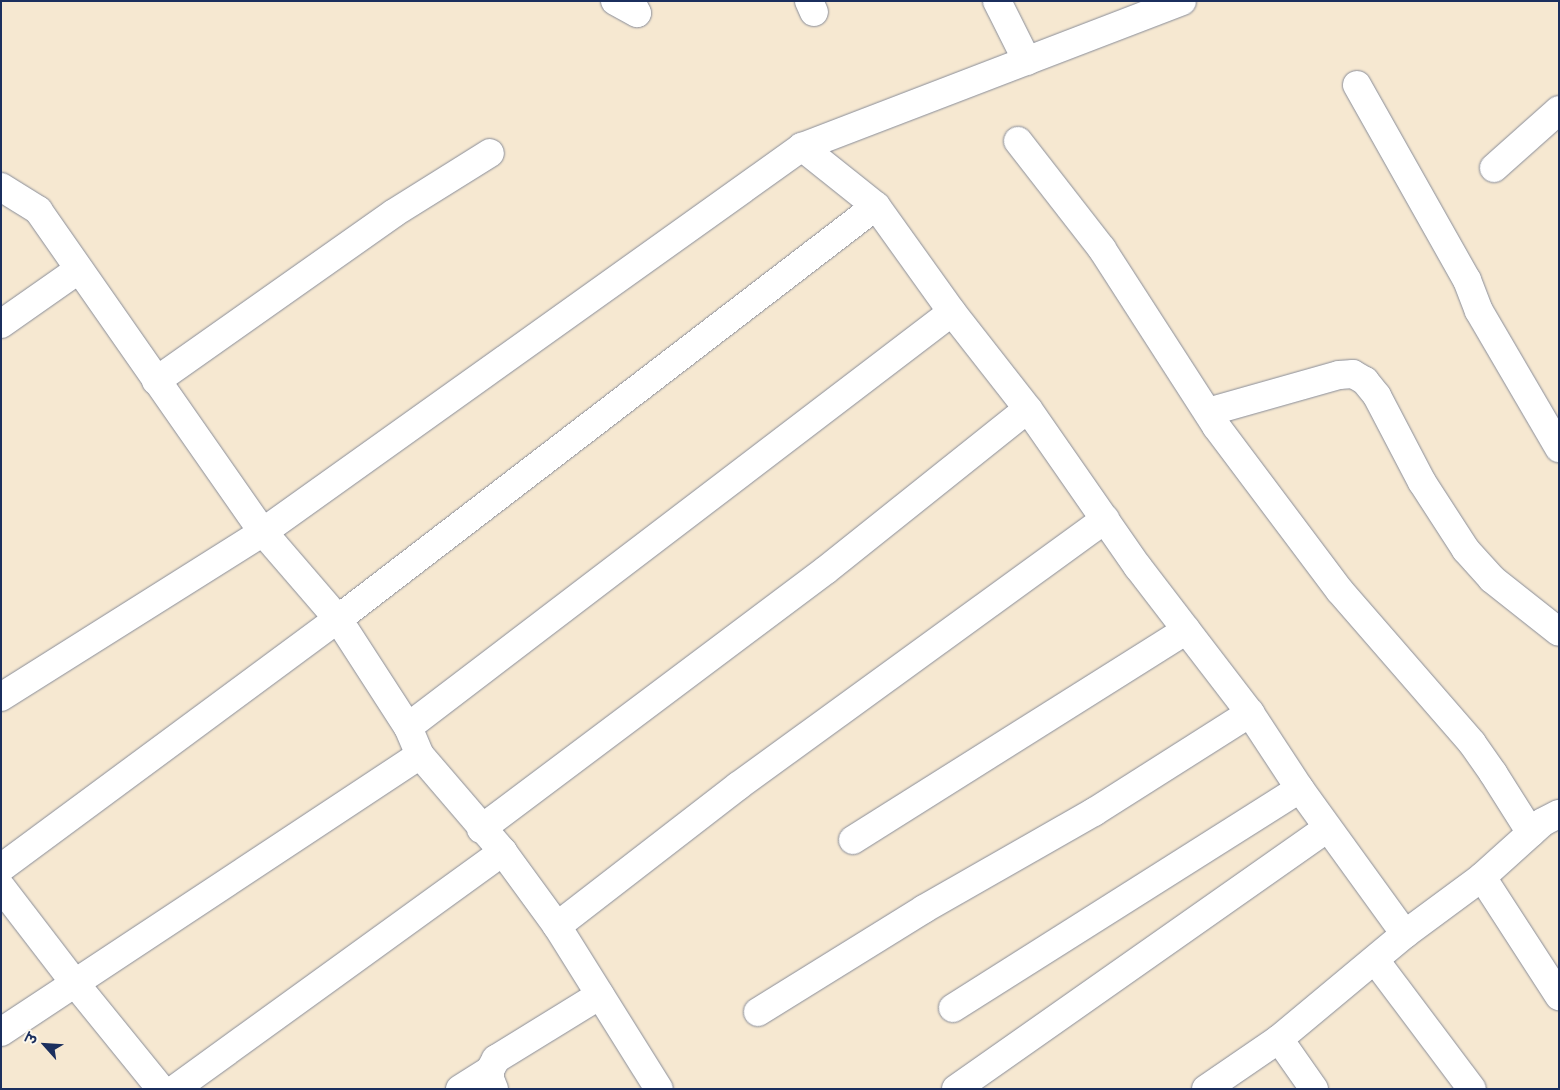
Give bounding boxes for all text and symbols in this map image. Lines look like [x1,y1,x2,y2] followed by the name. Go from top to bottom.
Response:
[20,1020,70,1070] north arrow
[21,1030,42,1047] text: उ

